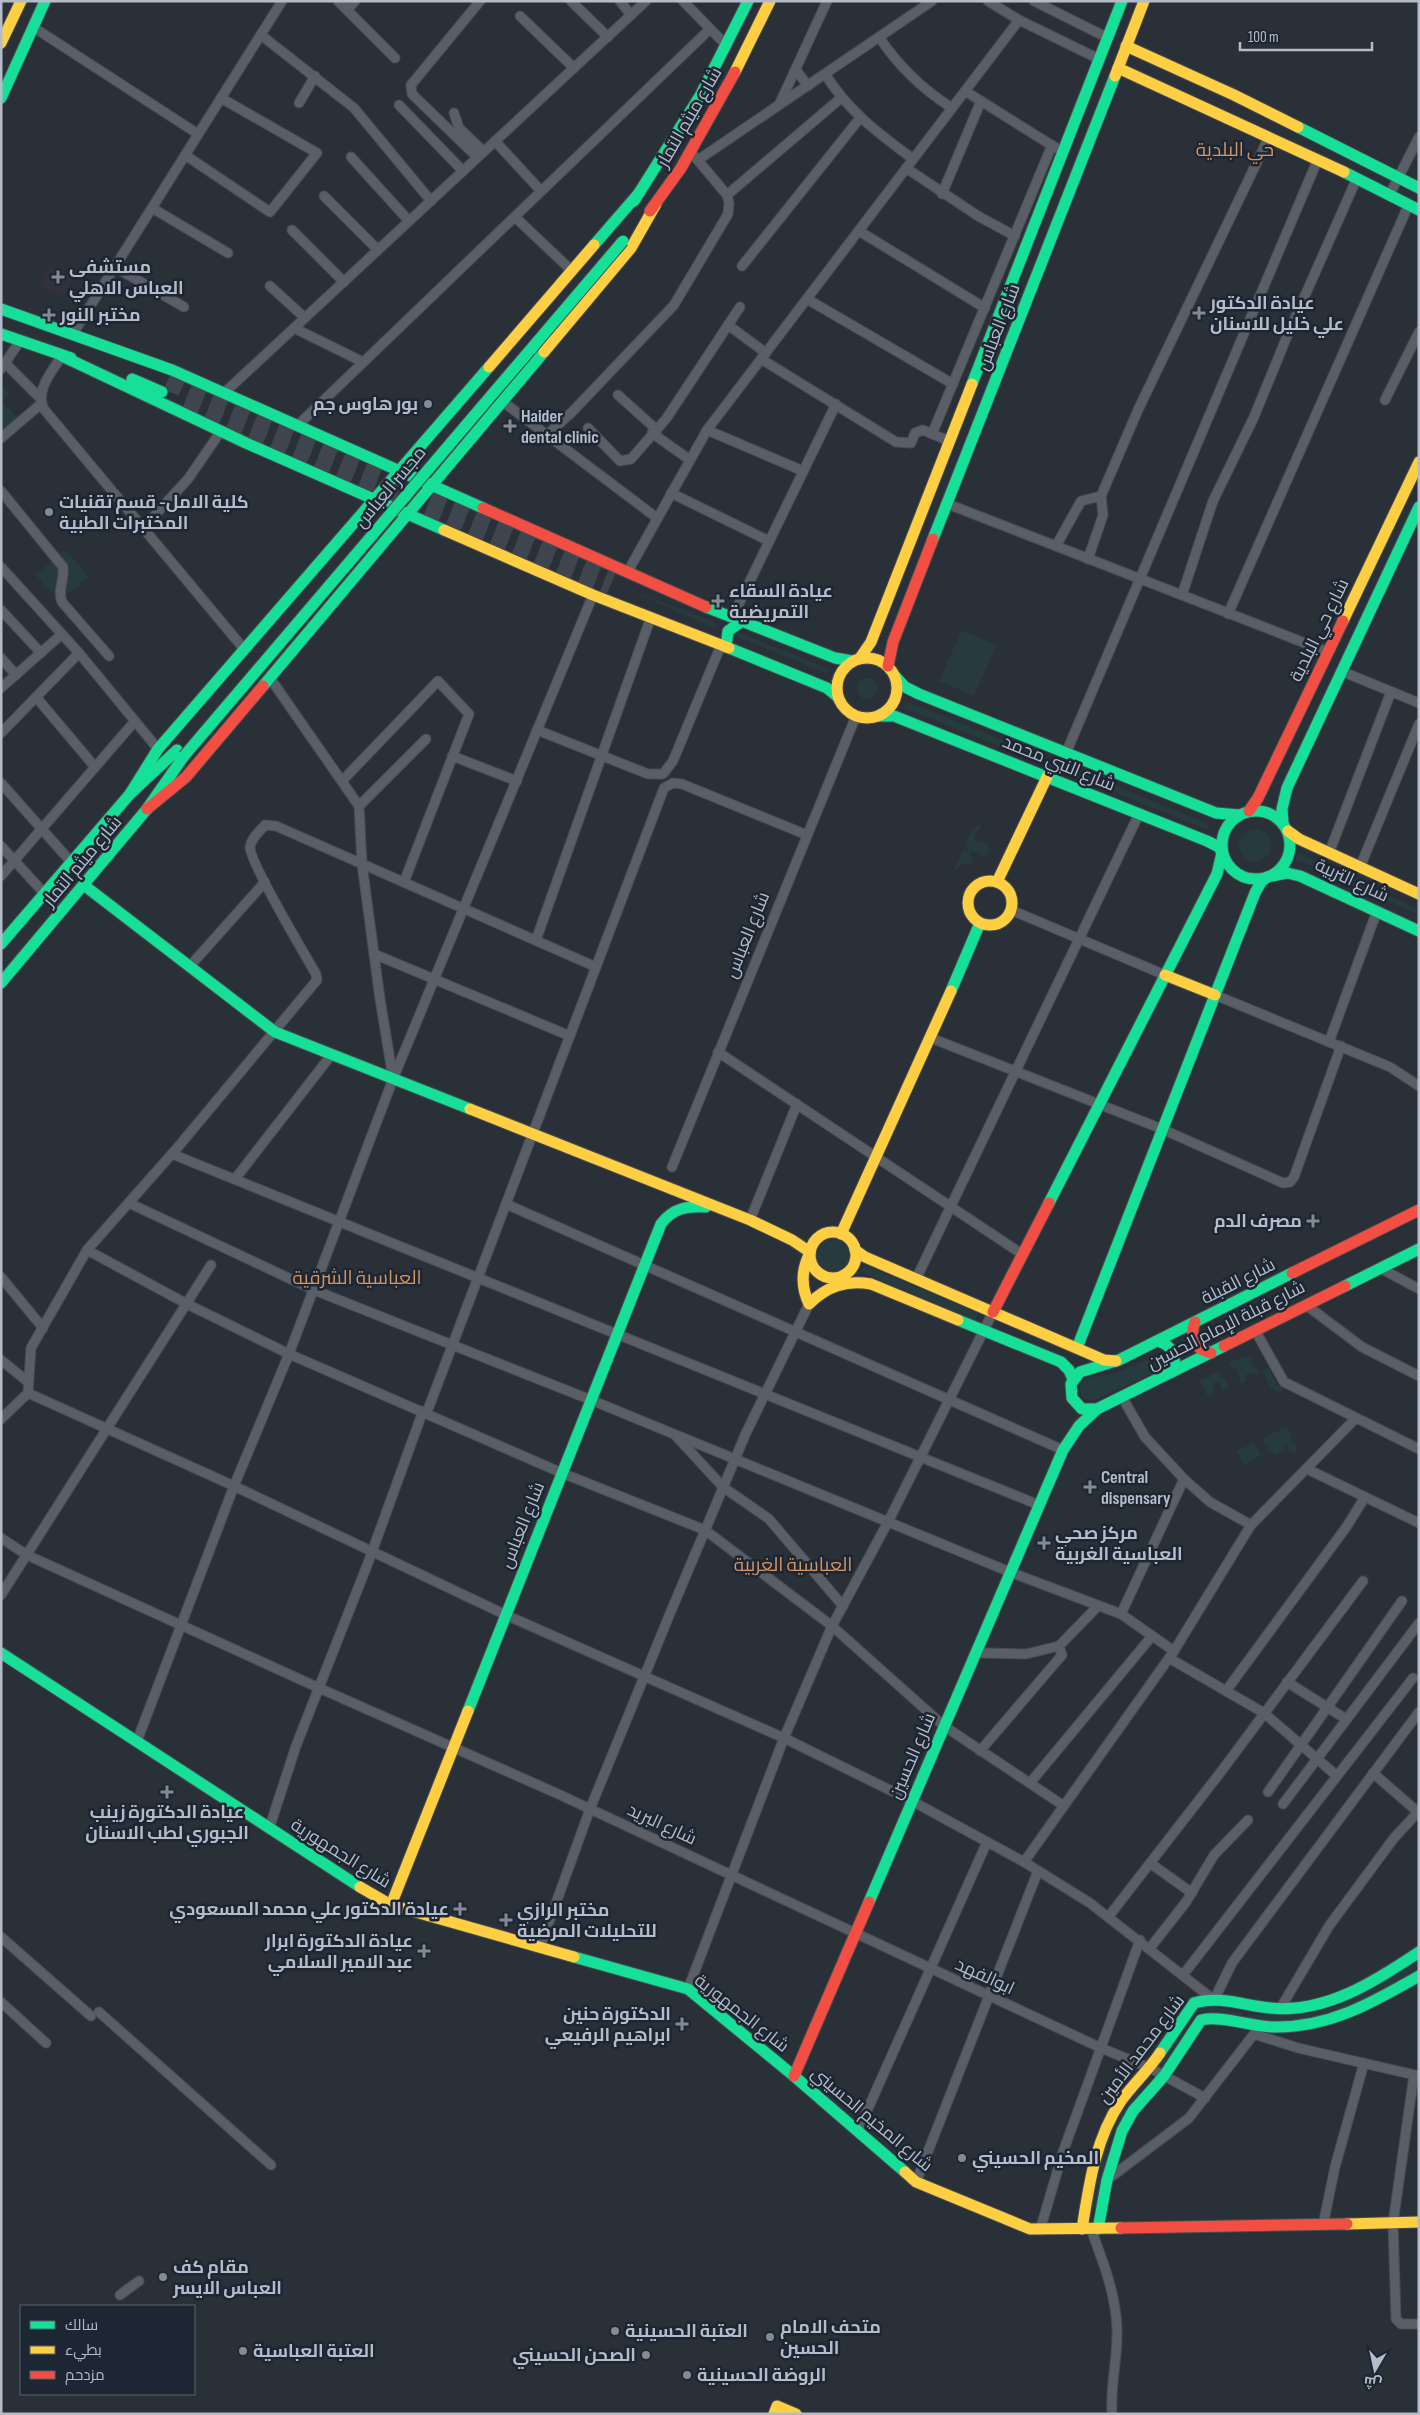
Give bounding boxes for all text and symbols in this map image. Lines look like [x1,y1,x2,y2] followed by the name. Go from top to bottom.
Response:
[1240,20,1372,52] scale bar
[1248,28,1279,47] text: 100 m
[652,64,727,172] street label: شارع ميثم التمار
[1196,139,1274,164] district label: حي البلدية
[69,257,184,303] place label: مستشفى العباس الاهلي
[51,270,65,284] marker: مستشفى العباس الاهلي
[972,281,1026,374] street label: شارع العباس
[1209,293,1344,339] place label: عيادة الدكتور علي خليل للاسنان
[59,305,141,326] place label: مختبر النور
[1192,306,1206,320] marker: عيادة الدكتور علي خليل للاسنان
[42,308,56,322] marker: مختبر النور
[313,394,418,416] place label: بور هاوس جم
[422,398,434,410] marker: بور هاوس جم
[521,406,599,448] place label: Haider dental clinic
[503,419,517,433] marker: Haider dental clinic
[350,442,430,532] street label: مجسر العباس
[59,492,249,534] place label: كلية الامل- قسم تقنيات المختبرات الطبية
[43,506,55,518] marker: كلية الامل- قسم تقنيات المختبرات الطبية
[1285,575,1356,686] street label: شارع حي البلدية
[729,581,833,623] place label: عيادة السقاء التمريضية
[711,594,725,608] marker: عيادة السقاء التمريضية
[998,731,1118,798] street label: شارع النبي محمد
[38,812,127,912] street label: شارع ميثم التمار
[1311,854,1392,908] street label: شارع التربية
[721,889,775,982] street label: شارع العباس
[1214,1211,1302,1233] place label: مصرف الدم
[1306,1214,1320,1228] marker: مصرف الدم
[1198,1254,1279,1310] street label: شارع القبلة
[292,1267,422,1290] district label: العباسية الشرقية
[1144,1277,1309,1375] street label: شارع قبلة الإمام الحسين
[1101,1467,1171,1509] place label: Central dispensary
[496,1479,550,1572] street label: شارع العباس
[1083,1480,1097,1494] marker: Central dispensary
[1055,1523,1183,1565] place label: مركز صحي العباسية الغربية
[1037,1536,1051,1550] marker: مركز صحي العباسية الغربية
[734,1554,852,1577] district label: العباسية الغربية
[885,1710,941,1803] street label: شارع الحسين
[160,1785,174,1799] marker: عيادة الدكتورة زينب الجبوري لطب الاسنان
[623,1799,700,1851] street label: شارع البريد
[85,1802,249,1847] place label: عيادة الدكتورة زينب الجبوري لطب الاسنان
[286,1814,395,1893] street label: شارع الجمهورية
[169,1899,449,1924] place label: عيادة الدكتور علي محمد المسعودي
[517,1900,657,1942] place label: مختبر الرازي للتحليلات المرضية
[453,1902,467,1916] marker: عيادة الدكتور علي محمد المسعودي
[499,1913,513,1927] marker: مختبر الرازي للتحليلات المرضية
[264,1931,413,1977] place label: عيادة الدكتورة ابرار عبد الامير السلامي
[417,1944,431,1958] marker: عيادة الدكتورة ابرار عبد الامير السلامي
[952,1954,1018,1999] street label: ابوالفهد
[690,1970,793,2058] street label: شارع الجمهورية
[1094,1991,1190,2108] street label: شارع محمد الأمين
[545,2004,671,2050] place label: الدكتورة حنين ابراهيم الرفيعي
[675,2017,689,2031] marker: الدكتورة حنين ابراهيم الرفيعي
[805,2062,937,2179] street label: شارع المخيم الحسيني
[972,2148,1099,2173] place label: المخيم الحسيني
[956,2152,968,2164] marker: المخيم الحسيني
[172,2257,282,2299] place label: مقام كف العباس الايسر
[157,2271,169,2283] marker: مقام كف العباس الايسر
[20,2305,195,2395] legend
[65,2316,98,2335] text: سالك
[780,2317,881,2359] place label: متحف الامام الحسين
[625,2321,748,2342] place label: العتبة الحسينية
[609,2325,621,2337] marker: العتبة الحسينية
[764,2331,776,2343] marker: متحف الامام الحسين
[65,2341,102,2362] text: بطيء
[253,2341,375,2362] place label: العتبة العباسية
[237,2345,249,2357] marker: العتبة العباسية
[513,2345,636,2370] place label: الصحن الحسيني
[1350,2345,1400,2395] north arrow
[640,2349,652,2361] marker: الصحن الحسيني
[697,2365,826,2386] place label: الروضة الحسينية
[65,2366,105,2385] text: مزدحم
[681,2369,693,2381] marker: الروضة الحسينية
[1363,2373,1383,2392] text: ش

